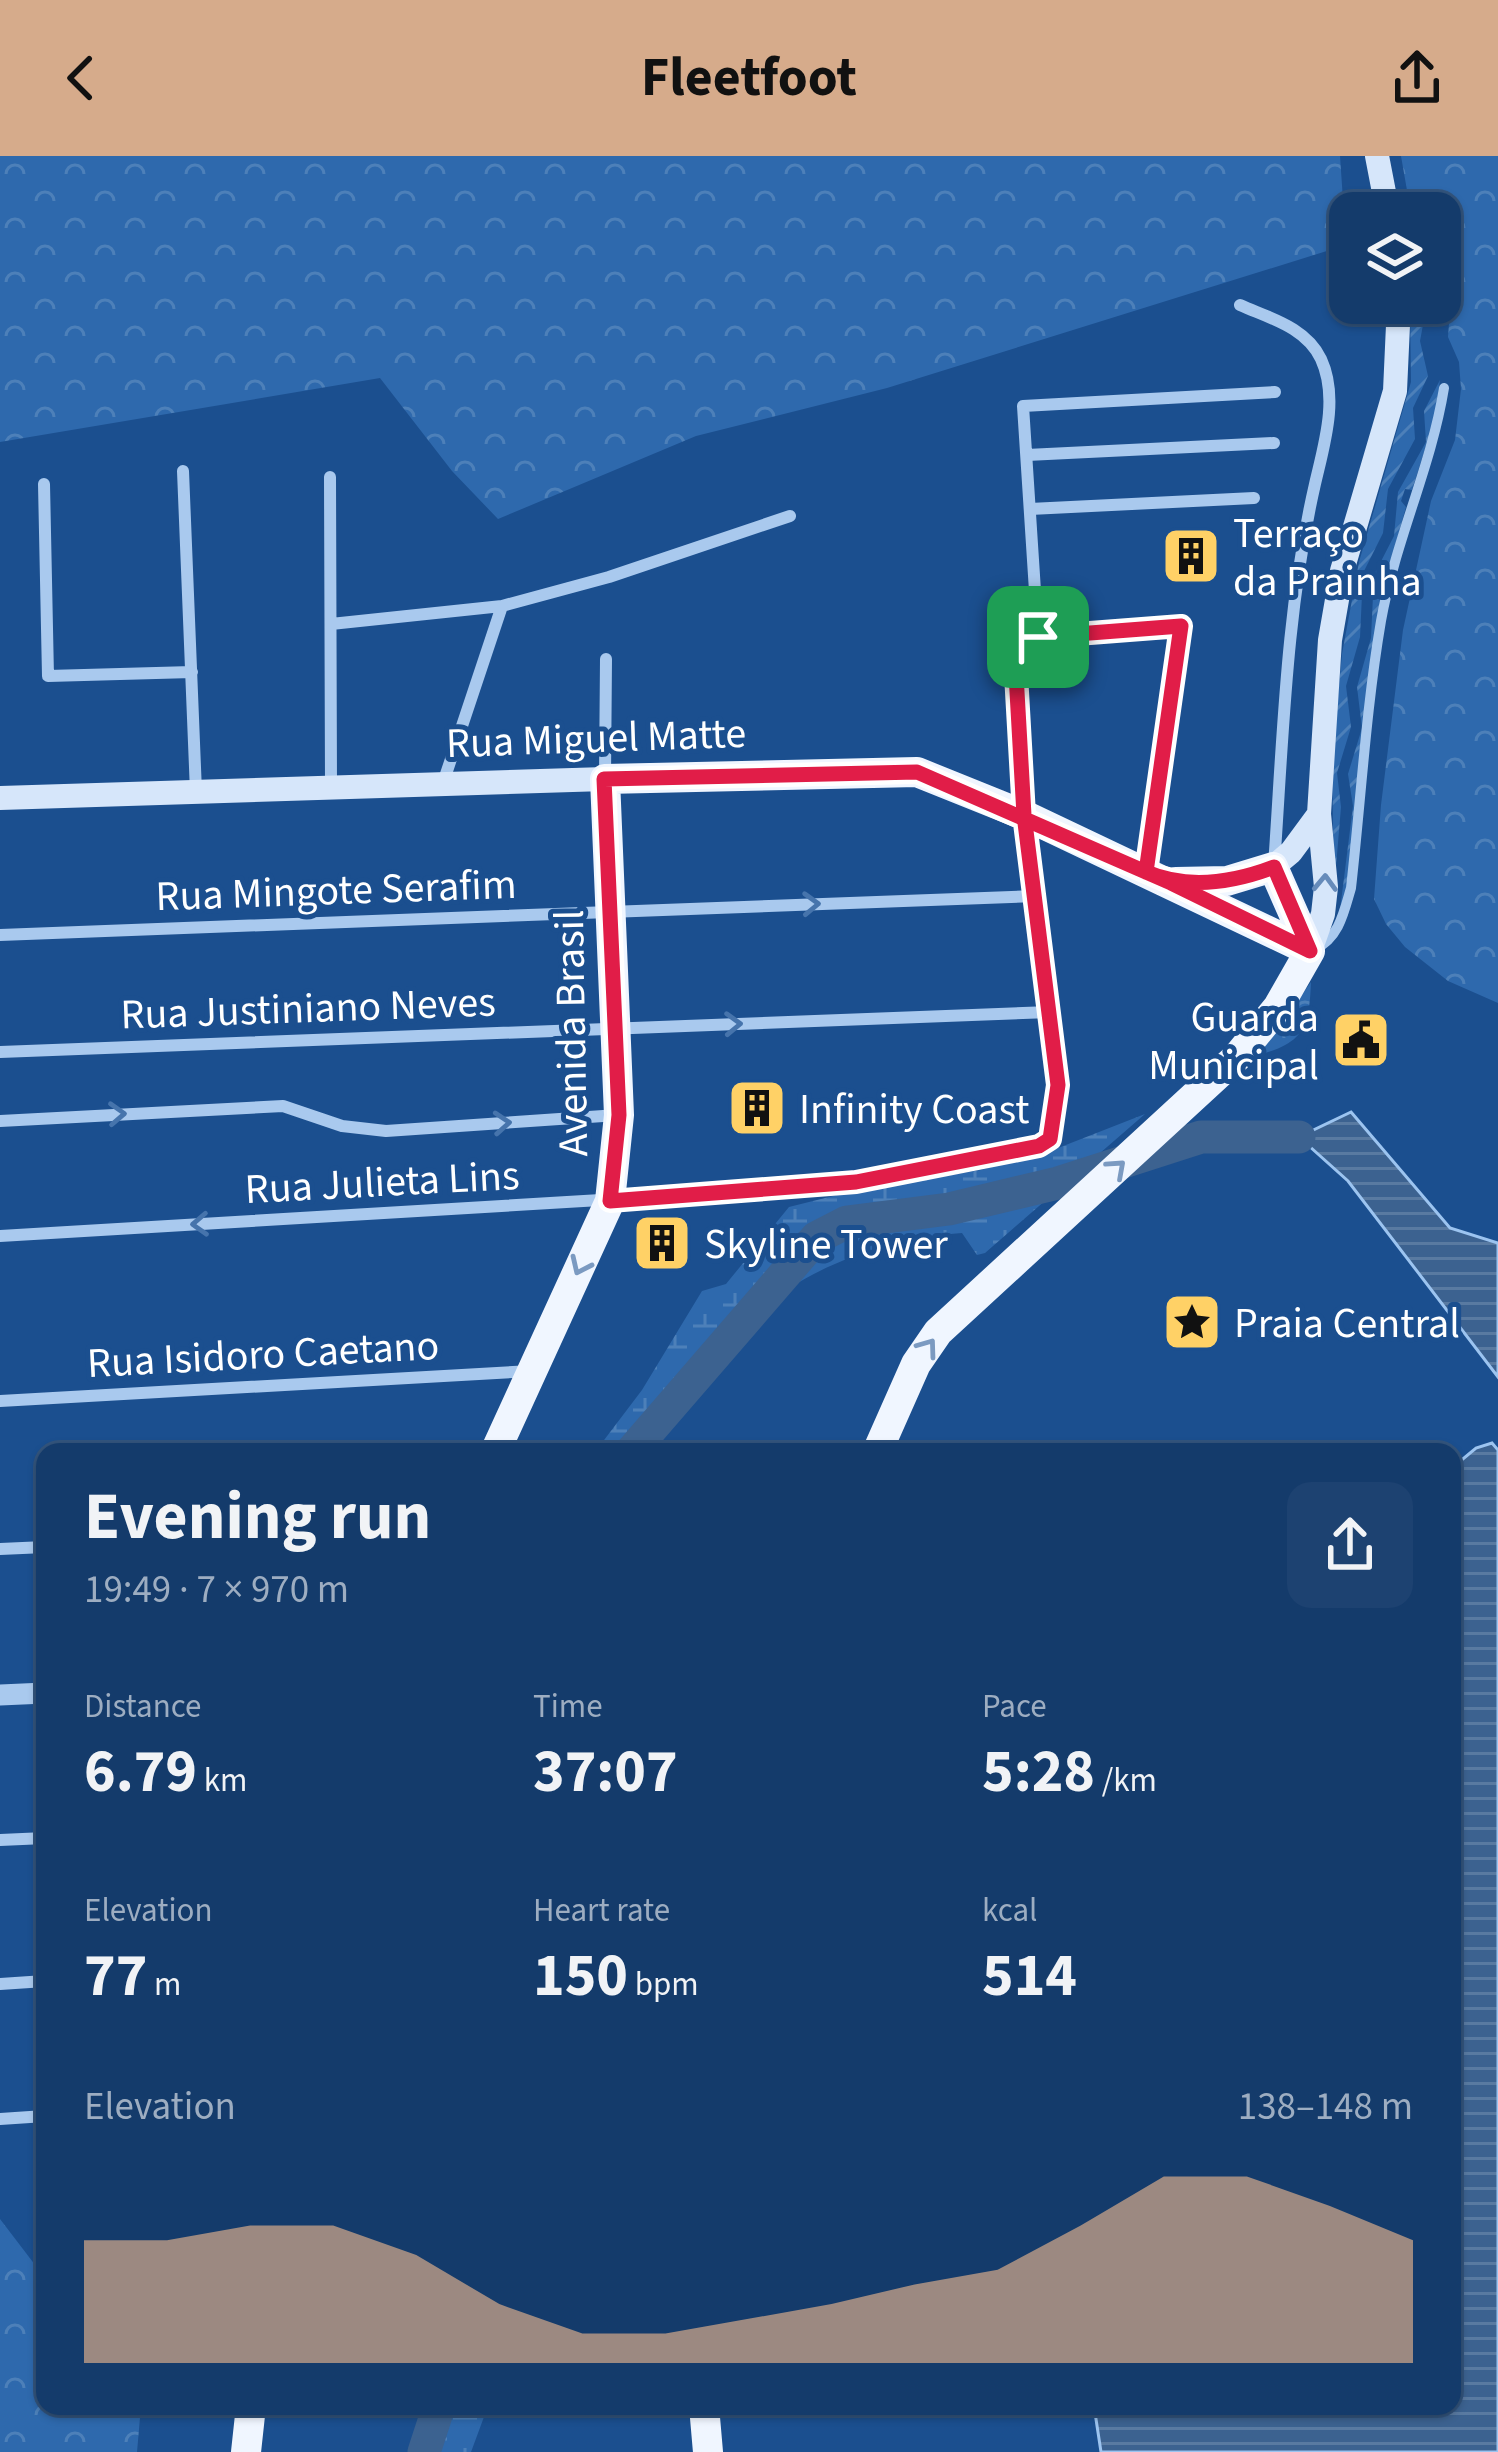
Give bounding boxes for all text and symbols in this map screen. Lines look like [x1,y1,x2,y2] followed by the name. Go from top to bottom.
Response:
[641,40,857,117] text: Fleetfoot
[48,45,114,111] icon: back
[1384,45,1450,111] icon: share
[1329,192,1461,324] map controls
[1329,192,1461,324] button: layers
[1233,504,1422,612] place label: Terraço da Prainha
[1160,525,1222,587] building icon: Terraço da Prainha
[987,586,1089,688] pin
[1005,604,1071,670] icon: arrive
[445,704,747,774] street label: Rua Miguel Matte
[155,855,518,927] street label: Rua Mingote Serafim
[1312,873,1338,892] one-way arrow
[802,891,821,917] one-way arrow
[540,909,604,1157] street label: Avenida Brasil
[119,972,497,1046] street label: Rua Justiniano Neves
[1148,988,1319,1096] place label: Guarda Municipal
[1330,1009,1392,1071] public building icon: Guarda Municipal
[724,1011,743,1037] one-way arrow
[726,1077,788,1139] building icon: Infinity Coast
[799,1080,1029,1140] place label: Infinity Coast
[108,1102,127,1128] one-way arrow
[493,1110,512,1136] one-way arrow
[243,1146,521,1220] street label: Rua Julieta Lins
[1103,1160,1124,1182] one-way arrow
[190,1211,209,1237] one-way arrow
[631,1212,693,1274] building icon: Skyline Tower
[704,1215,948,1275] place label: Skyline Tower
[571,1254,594,1275] one-way arrow
[1161,1291,1223,1353] place icon: Praia Central
[1234,1294,1460,1354] place label: Praia Central
[86,1316,441,1394] street label: Rua Isidoro Caetano
[914,1338,936,1360] one-way arrow
[84,1470,431,1564] text: Evening run
[1287,1482,1413,1608] button: share
[84,1562,349,1618] text: 19:49 · 7 × 970 m
[84,1683,201,1730] text: Distance
[533,1683,603,1730] text: Time
[982,1683,1047,1730] text: Pace
[84,1730,197,1815] text: 6.79
[533,1730,678,1815] text: 37:07
[982,1730,1095,1815] text: 5:28
[197,1757,247,1804] text: km
[1095,1757,1157,1804] text: /km
[84,1887,213,1934] text: Elevation
[533,1887,670,1934] text: Heart rate
[982,1887,1038,1934] text: kcal
[84,1934,147,2019] text: 77
[533,1934,628,2019] text: 150
[982,1934,1077,2019] text: 514
[147,1961,181,2008] text: m
[628,1961,699,2008] text: bpm
[84,2079,236,2135] text: Elevation
[1238,2079,1413,2135] text: 138–148 m

